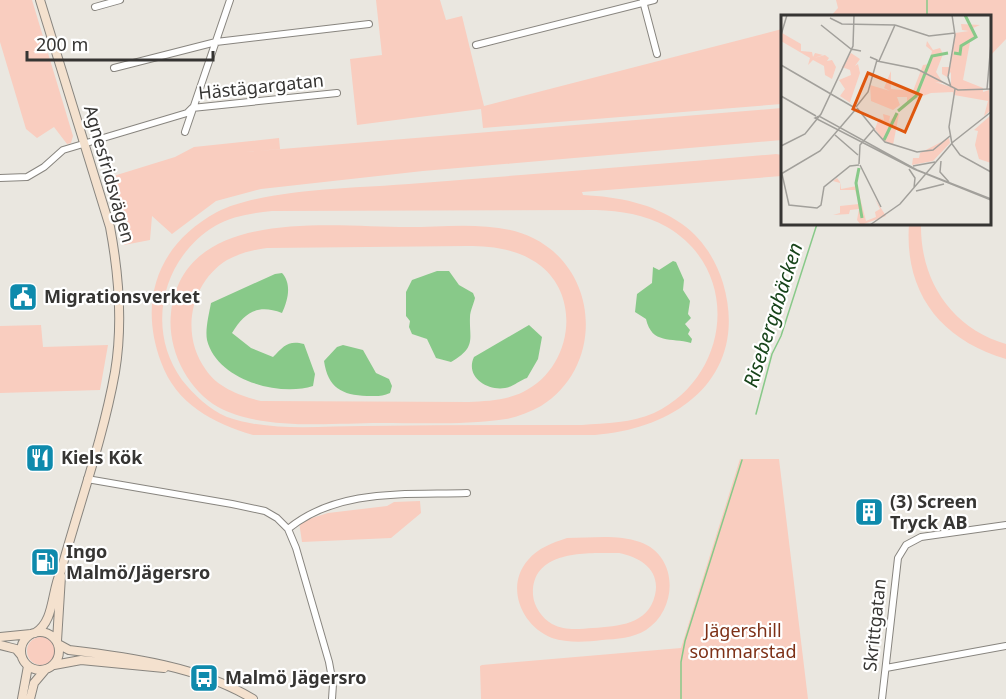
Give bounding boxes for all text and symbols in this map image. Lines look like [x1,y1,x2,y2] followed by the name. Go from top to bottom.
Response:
[781,15,991,225] inset map
[27,24,213,62] scale bar
[36,32,88,56] text: 200 m
[197,67,325,105] street label: Hästägargatan
[79,102,141,245] street label: Agnesfridsvägen
[736,239,809,391] water label: Risebergabäcken
[7,281,39,313] public building icon: Migrationsverket
[44,284,200,308] place label: Migrationsverket
[24,442,56,474] restaurant icon: Kiels Kök
[61,445,143,469] place label: Kiels Kök
[890,489,977,534] place label: (3) Screen Tryck AB
[853,496,885,528] building icon: (3) Screen Tryck AB
[66,539,210,584] place label: Ingo Malmö/Jägersro
[29,546,61,578] fuel station icon: Ingo Malmö/Jägersro
[857,577,891,673] street label: Skrittgatan
[690,618,797,663] park label: Jägershill sommarstad
[188,662,220,694] bus stop icon: Malmö Jägersro
[225,665,366,689] place label: Malmö Jägersro

